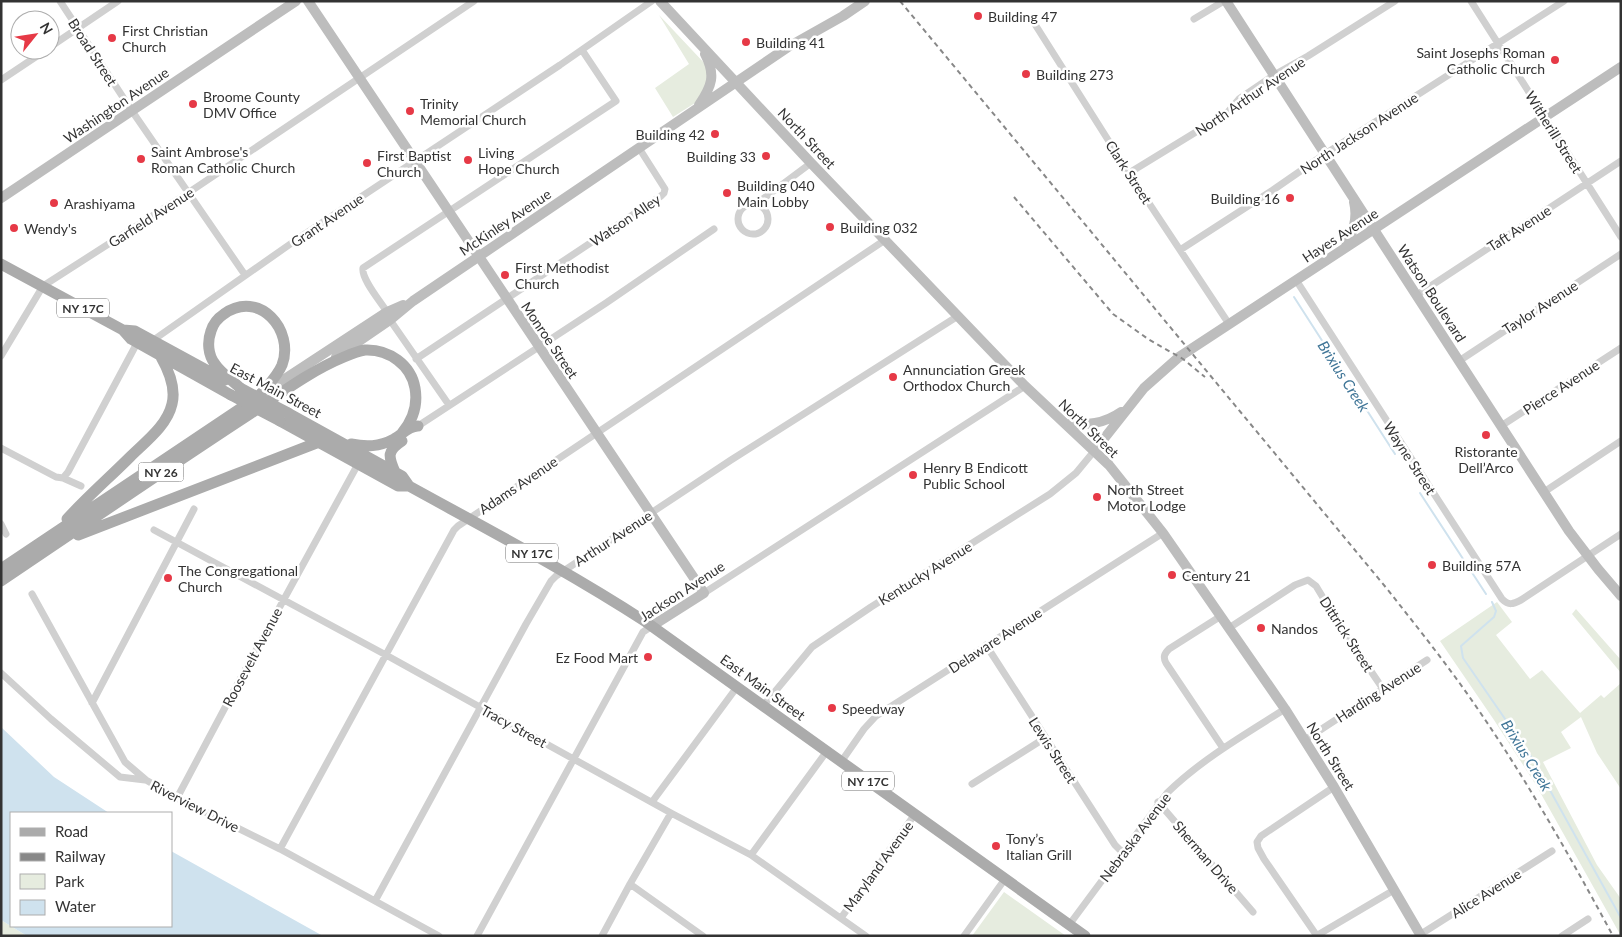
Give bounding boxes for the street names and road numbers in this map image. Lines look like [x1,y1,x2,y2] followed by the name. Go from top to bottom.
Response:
[65,15,121,89] street label: Broad Street
[1192,53,1308,139] street label: North Arthur Avenue
[60,64,172,146] street label: Washington Avenue
[1522,88,1586,176] street label: Witherill Street
[1297,89,1421,177] street label: North Jackson Avenue
[775,104,839,172] street label: North Street
[1102,137,1156,207] street label: Clark Street
[105,183,197,251] street label: Garfield Avenue
[456,185,554,259] street label: McKinley Avenue
[287,189,367,251] street label: Grant Avenue
[587,190,664,250] street label: Watson Alley
[1484,201,1554,255] street label: Taft Avenue
[1299,204,1381,266] street label: Hayes Avenue
[1394,241,1470,345] street label: Watson Boulevard
[1499,276,1581,338] street label: Taylor Avenue
[57,298,109,318] road number: NY 17C
[518,298,582,382] street label: Monroe Street
[1520,356,1602,418] street label: Pierce Avenue
[227,359,325,421] street label: East Main Street
[1055,395,1123,461] street label: North Street
[1380,418,1440,498] street label: Wayne Street
[475,452,561,518] street label: Adams Avenue
[138,462,184,482] road number: NY 26
[571,507,655,569] street label: Arthur Avenue
[875,537,975,609] street label: Kentucky Avenue
[506,544,558,562] road number: NY 17C
[636,557,728,625] street label: Jackson Avenue
[1316,593,1378,675] street label: Dittrick Street
[945,604,1045,676] street label: Delaware Avenue
[219,605,285,709] street label: Roosevelt Avenue
[717,650,809,724] street label: East Main Street
[1332,658,1424,726] street label: Harding Avenue
[478,701,550,751] street label: Tracy Street
[1025,714,1081,786] street label: Lewis Street
[1303,719,1359,793] street label: North Street
[842,771,894,790] road number: NY 17C
[148,776,242,836] street label: Riverview Drive
[1096,789,1174,885] street label: Nebraska Avenue
[1170,817,1242,897] street label: Sherman Drive
[840,818,916,914] street label: Maryland Avenue
[1448,865,1524,921] street label: Alice Avenue

